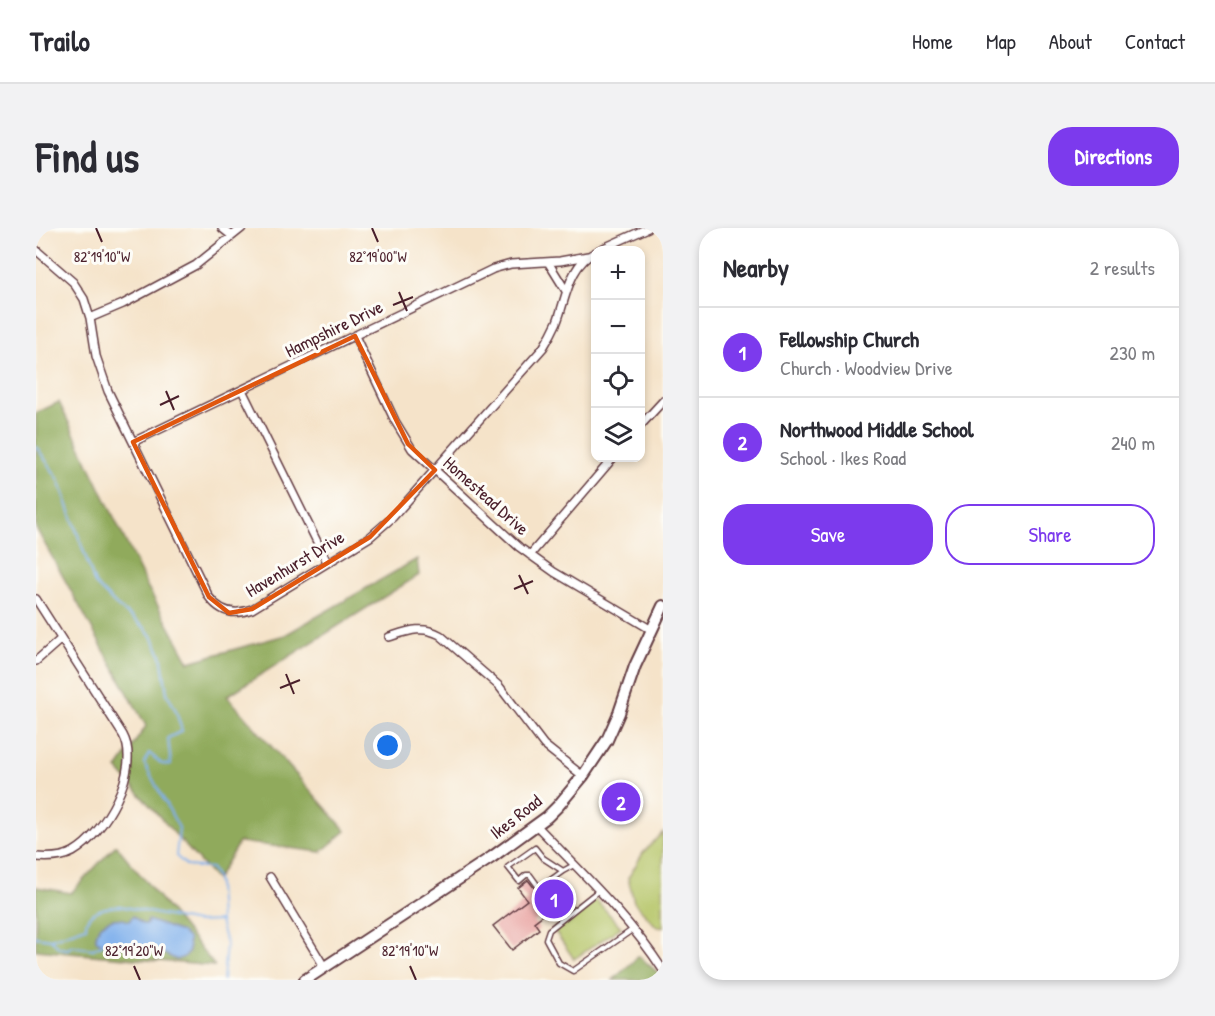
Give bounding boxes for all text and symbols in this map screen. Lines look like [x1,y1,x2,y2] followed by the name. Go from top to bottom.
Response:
[30,22,90,60] text: Trailo
[912,27,953,56] text: Home
[986,27,1016,56] text: Map
[1049,27,1092,56] text: About
[1125,27,1185,56] text: Contact
[1048,127,1179,186] button: Directions
[36,128,139,185] text: Find us
[74,246,131,267] text: 82°19'10"W
[349,246,408,267] text: 82°19'00"W
[591,246,645,462] map controls
[591,246,645,300] button: +
[723,250,789,285] text: Nearby
[1090,254,1155,281] text: 2 results
[281,294,387,363] street label: Hampshire Drive
[591,300,645,354] button: −
[780,324,919,354] text: Fellowship Church
[739,339,746,366] text: 1
[1110,339,1155,366] text: 230 m
[591,354,645,408] button: locate
[780,354,953,381] text: Church · Woodview Drive
[591,408,645,462] button: layers
[780,414,974,444] text: Northwood Middle School
[738,429,747,456] text: 2
[1111,429,1155,456] text: 240 m
[780,444,906,471] text: School · Ikes Road
[438,450,535,541] street label: Homestead Drive
[723,504,933,565] button: Save
[945,504,1155,565] button: Share
[241,524,349,603] street label: Havenhurst Drive
[373,731,402,760] your location
[602,780,640,824] pin: 2
[485,788,547,845] street label: Ikes Road
[534,876,574,922] pin: 1
[105,940,164,961] text: 82°19'20"W
[382,940,439,961] text: 82°19'10"W

